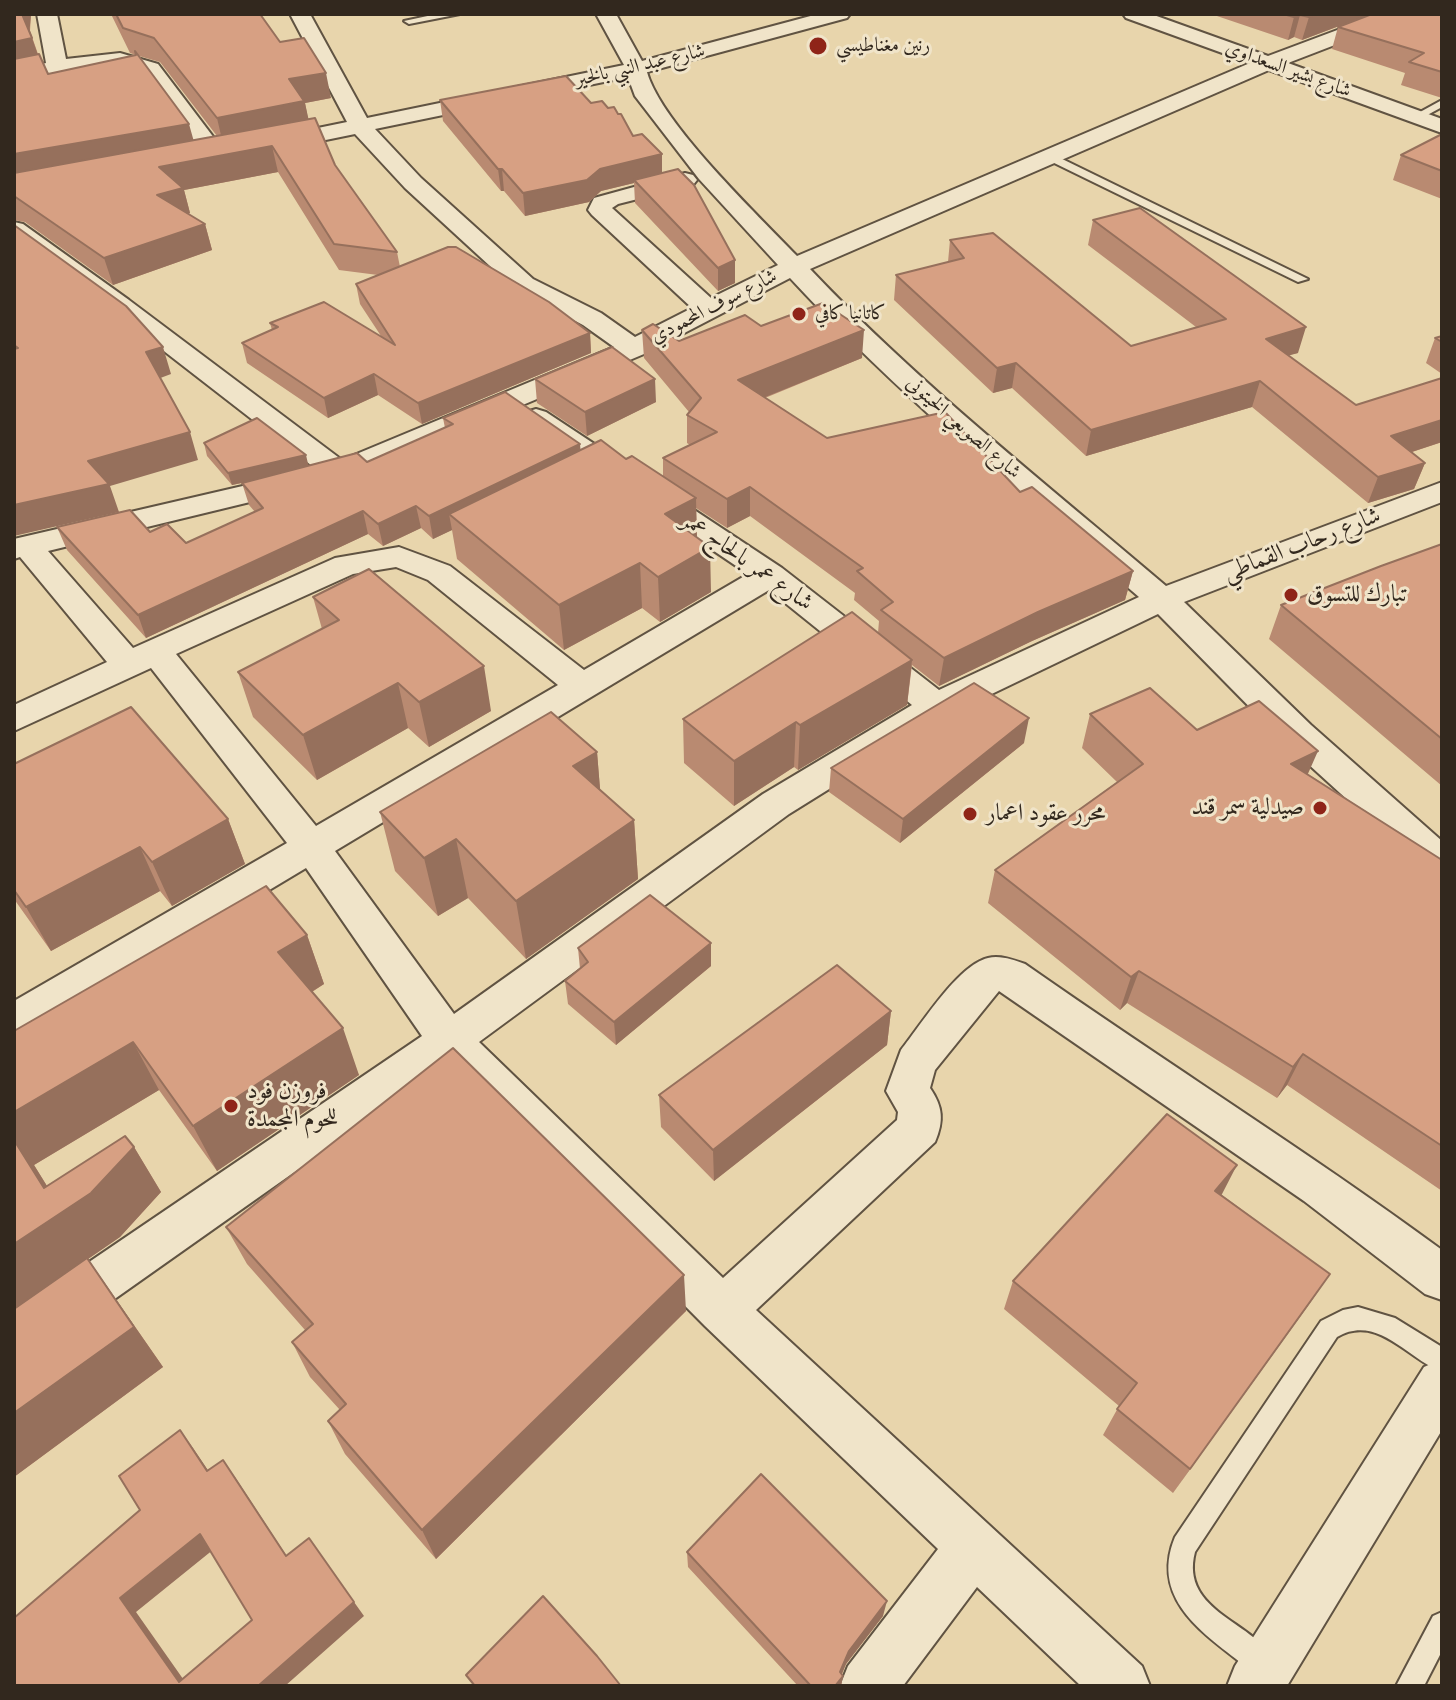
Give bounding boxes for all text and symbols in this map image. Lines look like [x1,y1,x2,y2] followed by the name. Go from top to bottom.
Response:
[836,34,930,58] place label: رنين مغناطيسي
[807,35,829,57] marker: رنين مغناطيسي
[1222,36,1354,104] street label: شارع بشير السعداوي
[573,39,707,93] street label: شارع عبد النبي بالخير
[647,265,781,349] street label: شارع سوف المحمودي
[815,302,886,326] place label: كاتانيا كافي
[790,305,808,323] marker: كاتانيا كافي
[901,371,1025,485] street label: شارع الصويعي الخيتوني
[1219,502,1385,588] street label: شارع رحاب القماطي
[676,506,818,618] street label: شارع عمر بالحاج عمر
[1307,581,1408,609] place label: تبارك للتسوق
[1282,586,1300,604] marker: تبارك للتسوق
[1191,794,1304,822] place label: صيدلية سمر قند
[1311,799,1329,817] marker: صيدلية سمر قند
[986,800,1105,828] place label: محرر عقود اعمار
[961,805,979,823] marker: محرر عقود اعمار
[247,1078,338,1134] place label: فروزن فود للحوم المجمدة
[222,1097,240,1115] marker: فروزن فود للحوم المجمدة

